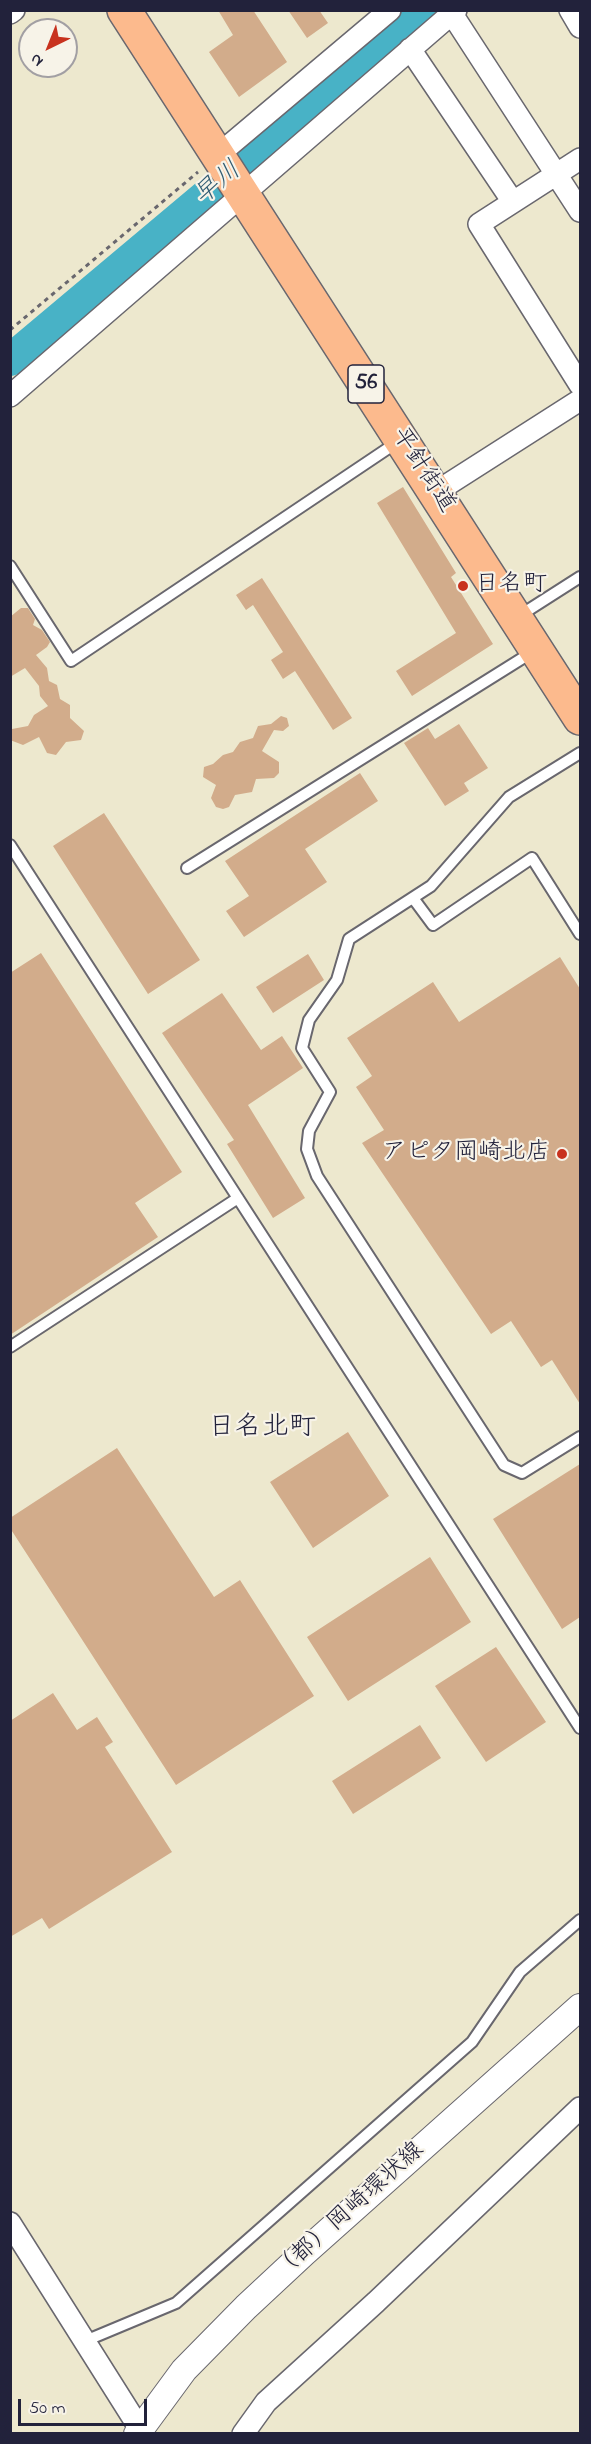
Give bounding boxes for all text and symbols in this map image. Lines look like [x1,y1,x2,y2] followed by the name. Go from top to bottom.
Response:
[18,18,78,78] north arrow
[25,47,49,72] text: N
[189,156,249,214] water label: 早川
[348,365,384,403] road number: 56
[384,423,460,519] street label: 平針街道
[475,572,547,600] place label: 日名町
[456,579,470,593] marker: 日名町
[382,1140,550,1168] place label: アピタ岡崎北店
[555,1147,569,1161] marker: アピタ岡崎北店
[208,1414,316,1446] district label: 日名北町
[269,2137,431,2287] street label: （都）岡崎環状線
[21,2387,150,2425] scale bar
[29,2396,66,2422] text: 50 m

